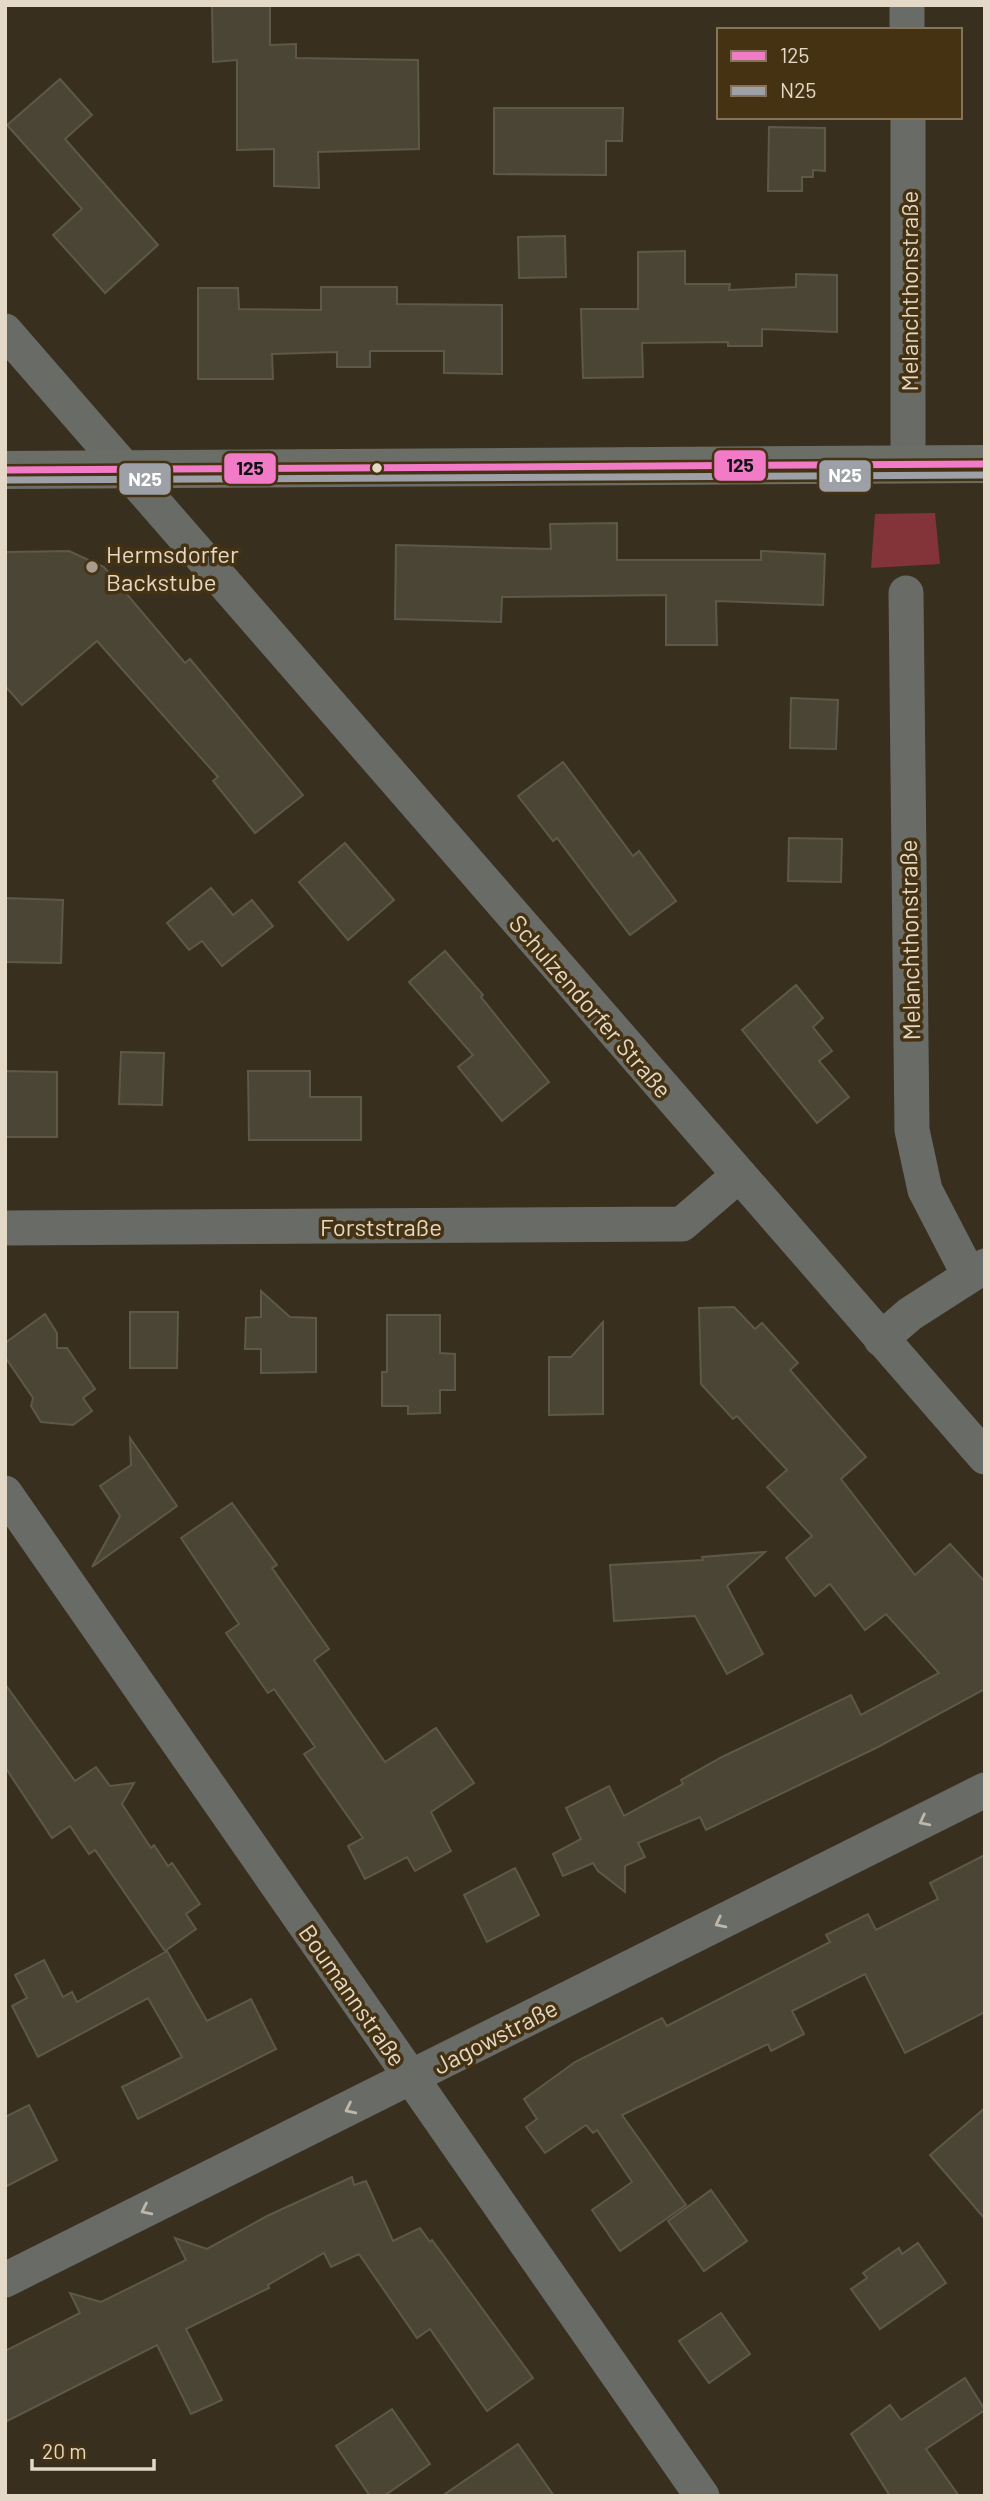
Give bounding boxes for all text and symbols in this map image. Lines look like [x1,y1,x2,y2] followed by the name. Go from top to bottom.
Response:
[717,28,962,119] legend
[780,42,809,67] text: 125
[780,77,816,102] text: N25
[894,191,923,391] street label: Melanchthonstraße
[713,449,767,482] line badge: 125
[223,452,277,485] line badge: 125
[726,453,754,476] text: 125
[236,456,264,479] text: 125
[818,459,872,493] line badge: N25
[370,461,384,475] unlabelled marker
[118,462,172,496] line badge: N25
[828,463,862,486] text: N25
[128,467,162,490] text: N25
[106,539,239,596] place label: Hermsdorfer Backstube
[84,559,100,575] marker: Hermsdorfer Backstube
[893,839,925,1041] street label: Melanchthonstraße
[504,909,678,1103] street label: Schulzendorfer Straße
[320,1212,442,1241] street label: Forststraße
[919,1812,931,1826] one-way arrow
[715,1915,727,1929] one-way arrow
[293,1919,413,2071] street label: Boumannstraße
[428,1992,562,2080] street label: Jagowstraße
[345,2100,357,2114] one-way arrow
[141,2202,153,2216] one-way arrow
[32,2428,154,2472] scale bar
[42,2438,87,2463] text: 20 m

